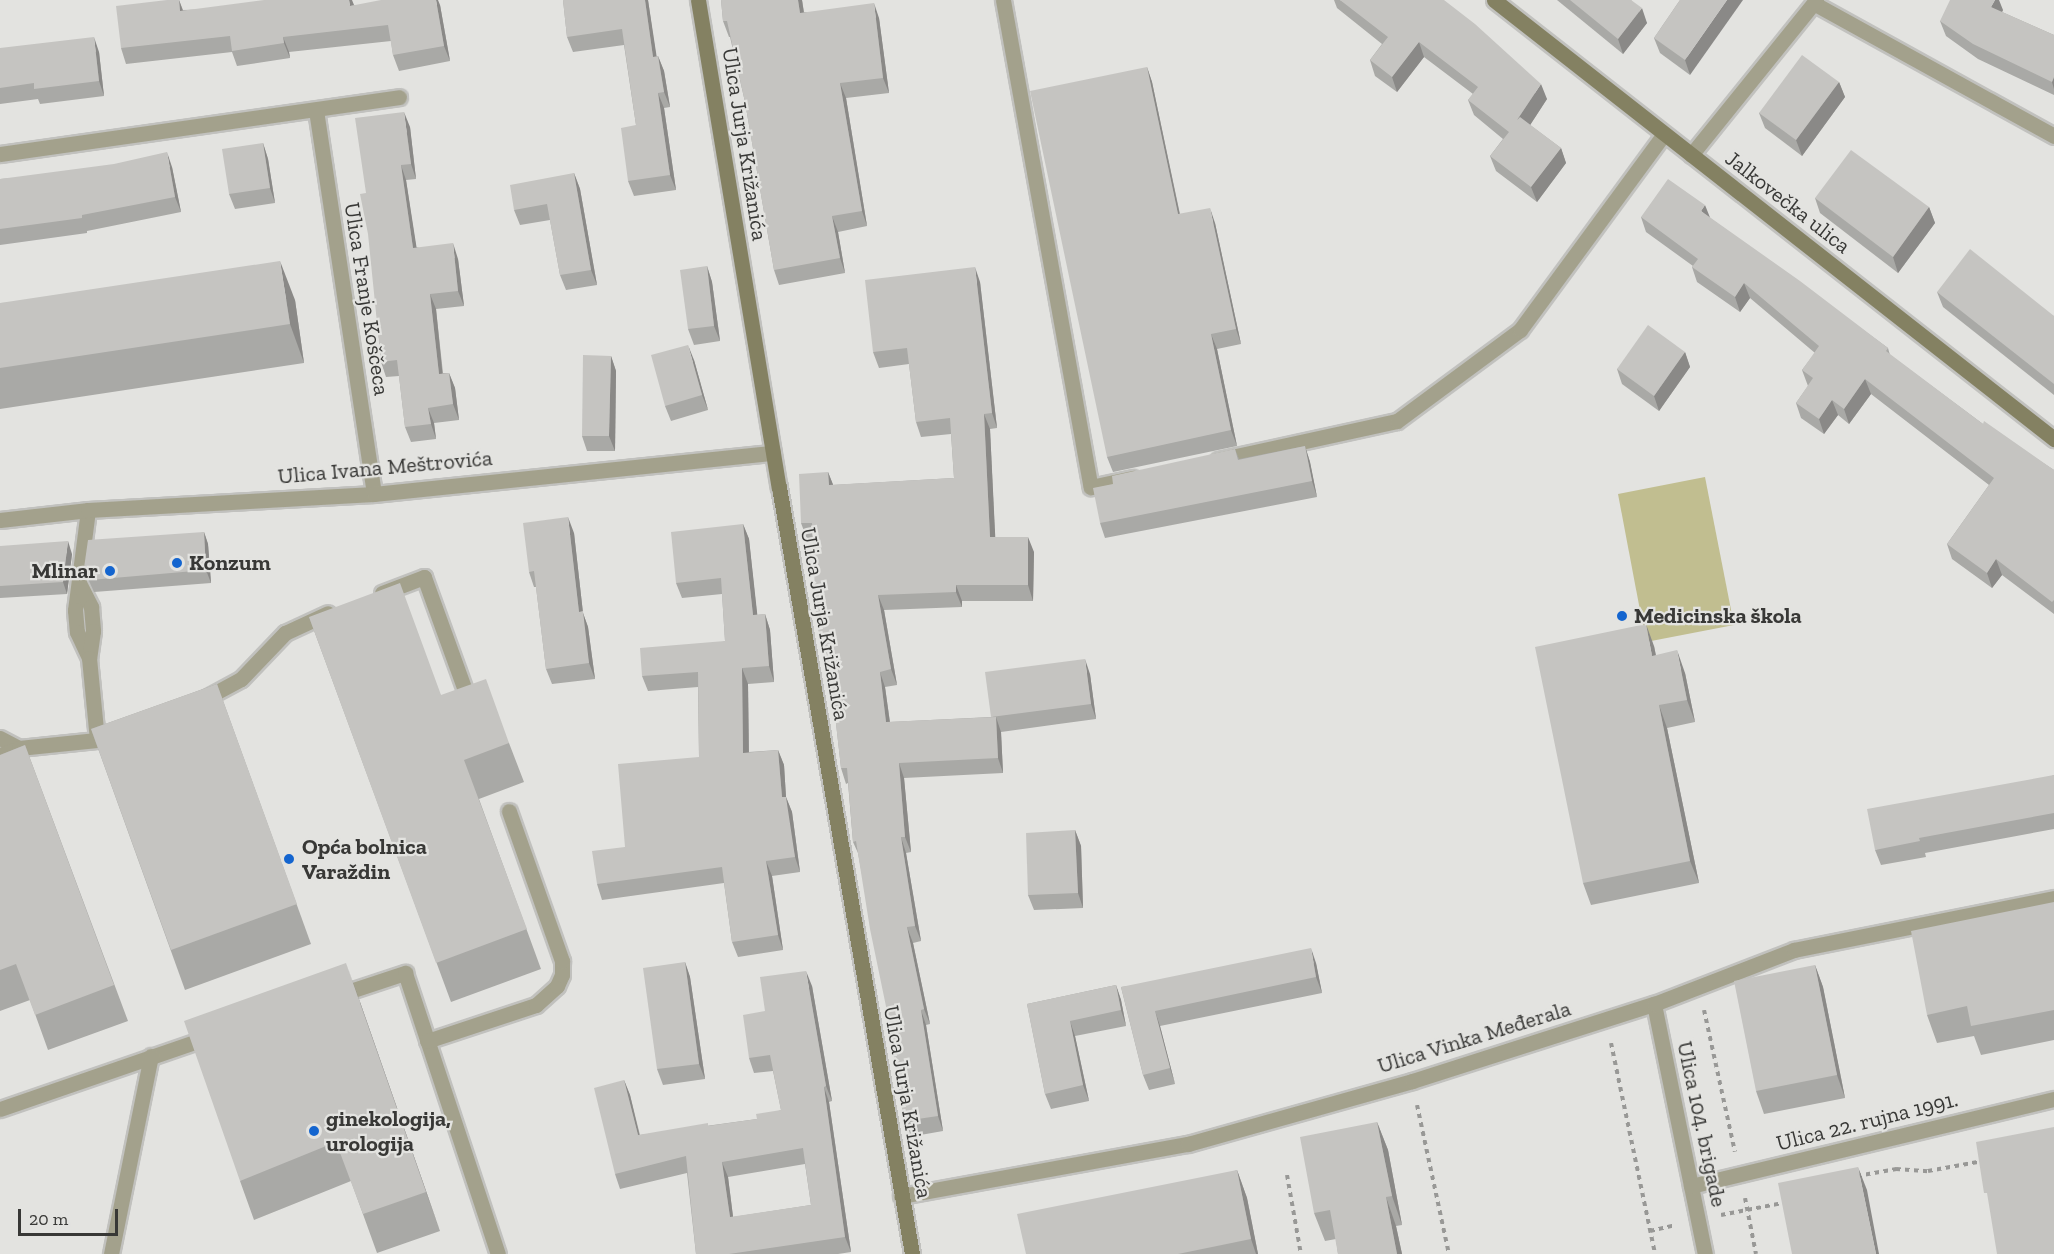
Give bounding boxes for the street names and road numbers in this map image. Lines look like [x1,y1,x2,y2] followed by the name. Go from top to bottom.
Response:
[717,45,773,243] street label: Ulica Jurja Križanića
[1720,145,1856,259] street label: Jalkovečka ulica
[339,201,395,397] street label: Ulica Franje Koščeca
[277,444,493,490] street label: Ulica Ivana Meštrovića
[795,525,855,723] street label: Ulica Jurja Križanića
[1374,995,1574,1079] street label: Ulica Vinka Međerala
[878,1003,938,1201] street label: Ulica Jurja Križanića
[1672,1039,1732,1209] street label: Ulica 104. brigade
[1773,1086,1961,1156] street label: Ulica 22. rujna 1991.

